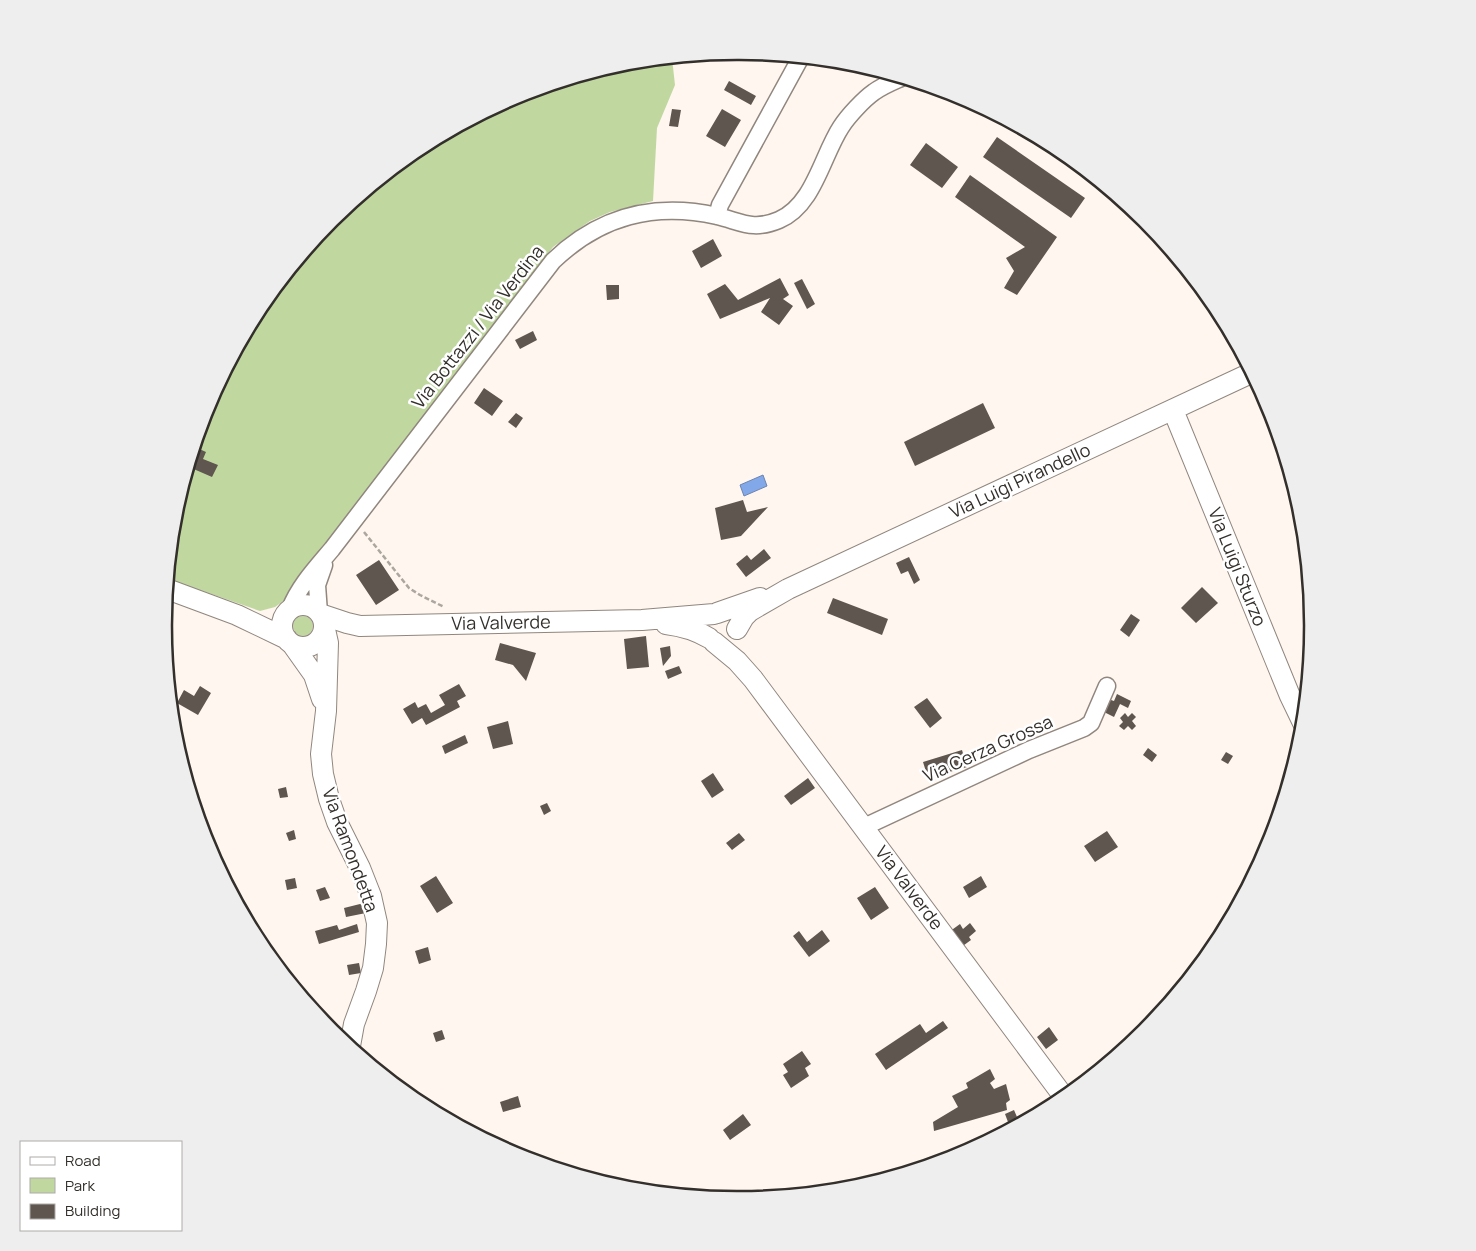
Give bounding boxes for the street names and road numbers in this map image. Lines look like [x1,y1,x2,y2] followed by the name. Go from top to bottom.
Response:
[406,240,549,413] street label: Via Bottazzi / Via Verdina
[945,437,1094,523] street label: Via Luigi Pirandello
[1203,504,1273,629] street label: Via Luigi Sturzo
[451,609,551,635] street label: Via Valverde
[919,709,1056,787] street label: Via Cerza Grossa
[317,784,385,915] street label: Via Ramondetta
[870,840,949,934] street label: Via Valverde

